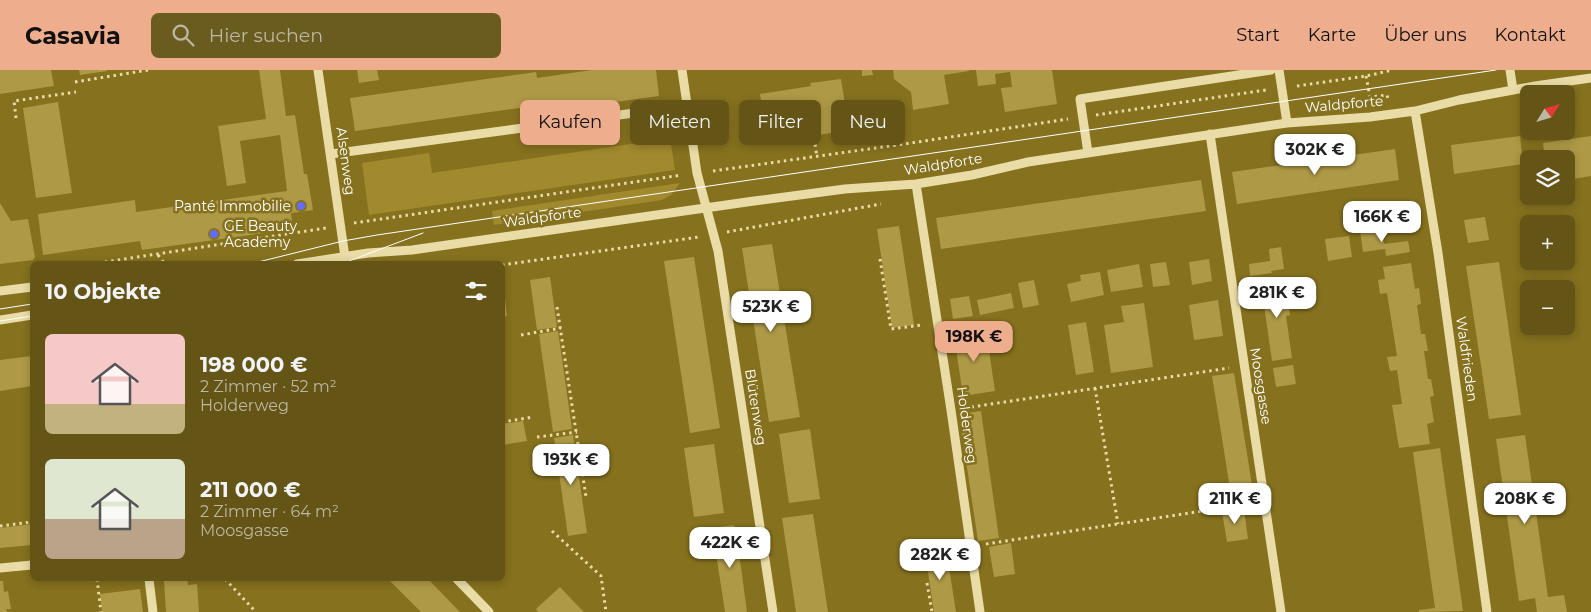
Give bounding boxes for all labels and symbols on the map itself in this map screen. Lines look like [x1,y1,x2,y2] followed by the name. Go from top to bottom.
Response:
[1520,85,1575,140] north arrow
[1304,92,1384,116] street label: Waldpforte
[332,126,360,196] street label: Alsenweg
[1274,134,1356,176] pin: 302K €
[903,149,983,179] street label: Waldpforte
[174,197,291,215] place label: Panté Immobilie
[295,200,307,212] marker: Panté Immobilie
[1341,200,1423,243] pin: 166K €
[502,203,582,231] street label: Waldpforte
[224,217,298,251] place label: GE Beauty Academy
[208,228,220,240] marker: GE Beauty Academy
[1236,276,1318,319] pin: 281K €
[730,290,812,333] pin: 523K €
[1452,315,1482,403] street label: Waldfrieden
[933,320,1015,363] pin: 198K €
[1246,346,1276,426] street label: Moosgasse
[741,368,771,446] street label: Blütenweg
[953,385,981,465] street label: Holderweg
[530,444,612,486] pin: 193K €
[1194,482,1276,525] pin: 211K €
[1484,482,1566,525] pin: 208K €
[689,526,771,569] pin: 422K €
[899,538,981,581] pin: 282K €

